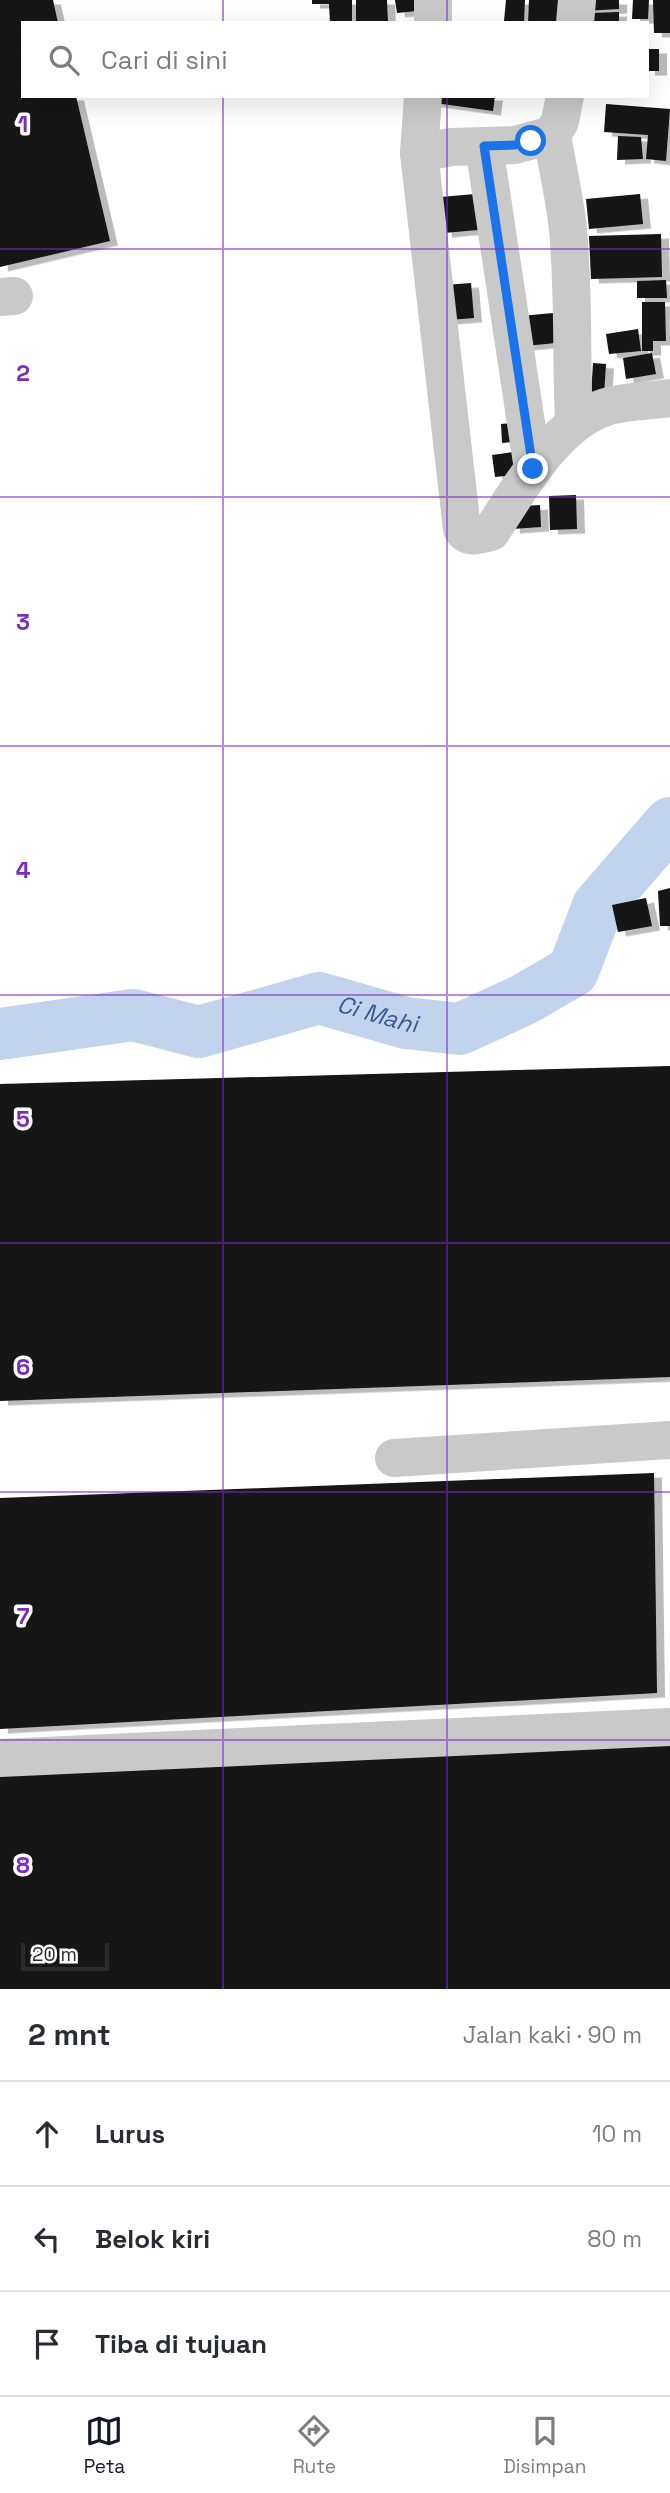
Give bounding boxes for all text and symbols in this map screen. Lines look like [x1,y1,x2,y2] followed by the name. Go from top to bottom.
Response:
[21,21,649,98] search box
[45,41,83,79] icon: search
[101,43,228,77] text: Cari di sini
[18,109,28,139] text: 1
[515,125,546,156] route start
[16,358,30,388] text: 2
[517,453,548,484] route end
[16,607,30,637] text: 3
[16,855,31,885] text: 4
[334,988,422,1040] water label: Ci Mahi
[16,1104,30,1134] text: 5
[16,1352,30,1382] text: 6
[17,1601,30,1631] text: 7
[16,1850,30,1880] text: 8
[21,1940,108,1972] scale bar
[32,1942,77,1967] text: 20 m
[28,2015,111,2054] text: 2 mnt
[463,2020,642,2050] text: Jalan kaki · 90 m
[28,2115,66,2153] icon: ahead
[95,2117,165,2151] text: Lurus
[592,2119,642,2149] text: 10 m
[28,2220,66,2258] icon: left
[95,2222,210,2256] text: Belok kiri
[587,2224,642,2254] text: 80 m
[28,2325,66,2363] icon: arrive
[95,2327,267,2361] text: Tiba di tujuan
[84,2412,125,2479] tab: Peta
[293,2412,336,2479] tab: Rute
[503,2412,586,2479] tab: Disimpan

